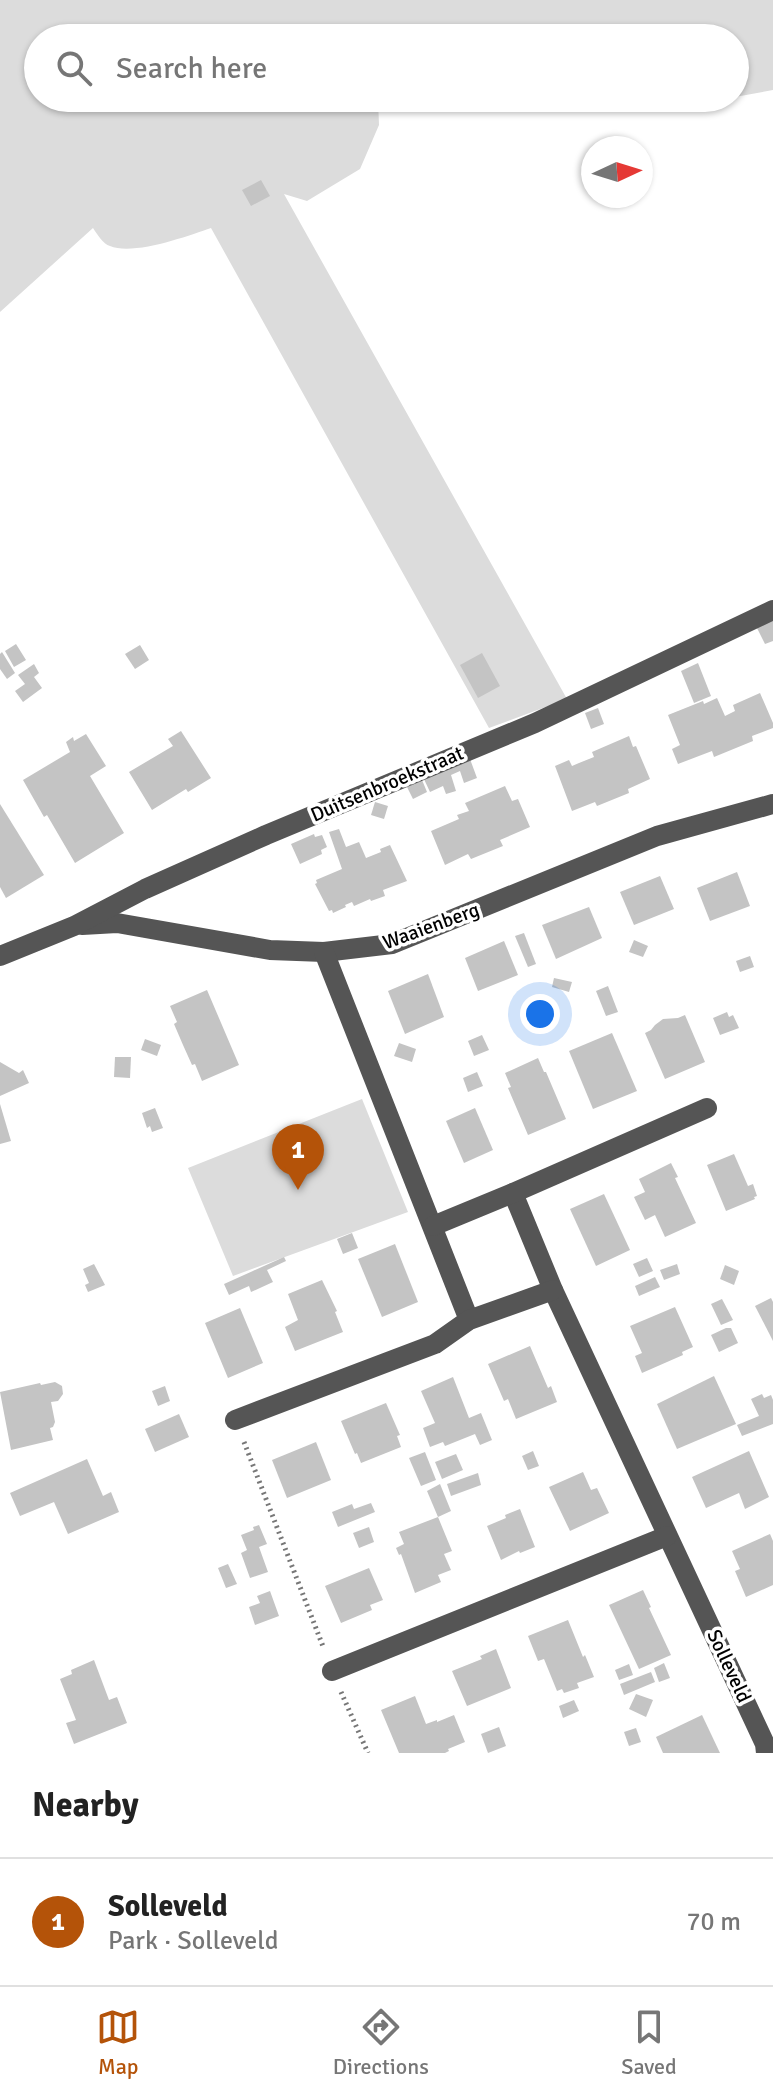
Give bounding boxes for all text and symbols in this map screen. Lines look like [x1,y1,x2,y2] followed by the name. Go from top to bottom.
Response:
[24,24,749,112] search box
[52,46,96,90] icon: search
[116,50,267,87] text: Search here
[581,136,653,208] north arrow
[307,740,467,828] street label: Duitsenbroekstraat
[379,897,483,955] street label: Waaienberg
[520,994,560,1034] your location
[272,1124,324,1190] pin: 1
[701,1625,757,1707] street label: Solleveld
[32,1784,139,1826] text: Nearby
[108,1888,228,1925] text: Solleveld
[51,1906,65,1938] text: 1
[686,1906,741,1938] text: 70 m
[108,1925,278,1957] text: Park · Solleveld
[96,2005,140,2080] tab: Map
[333,2005,429,2080] tab: Directions
[621,2005,677,2080] tab: Saved

